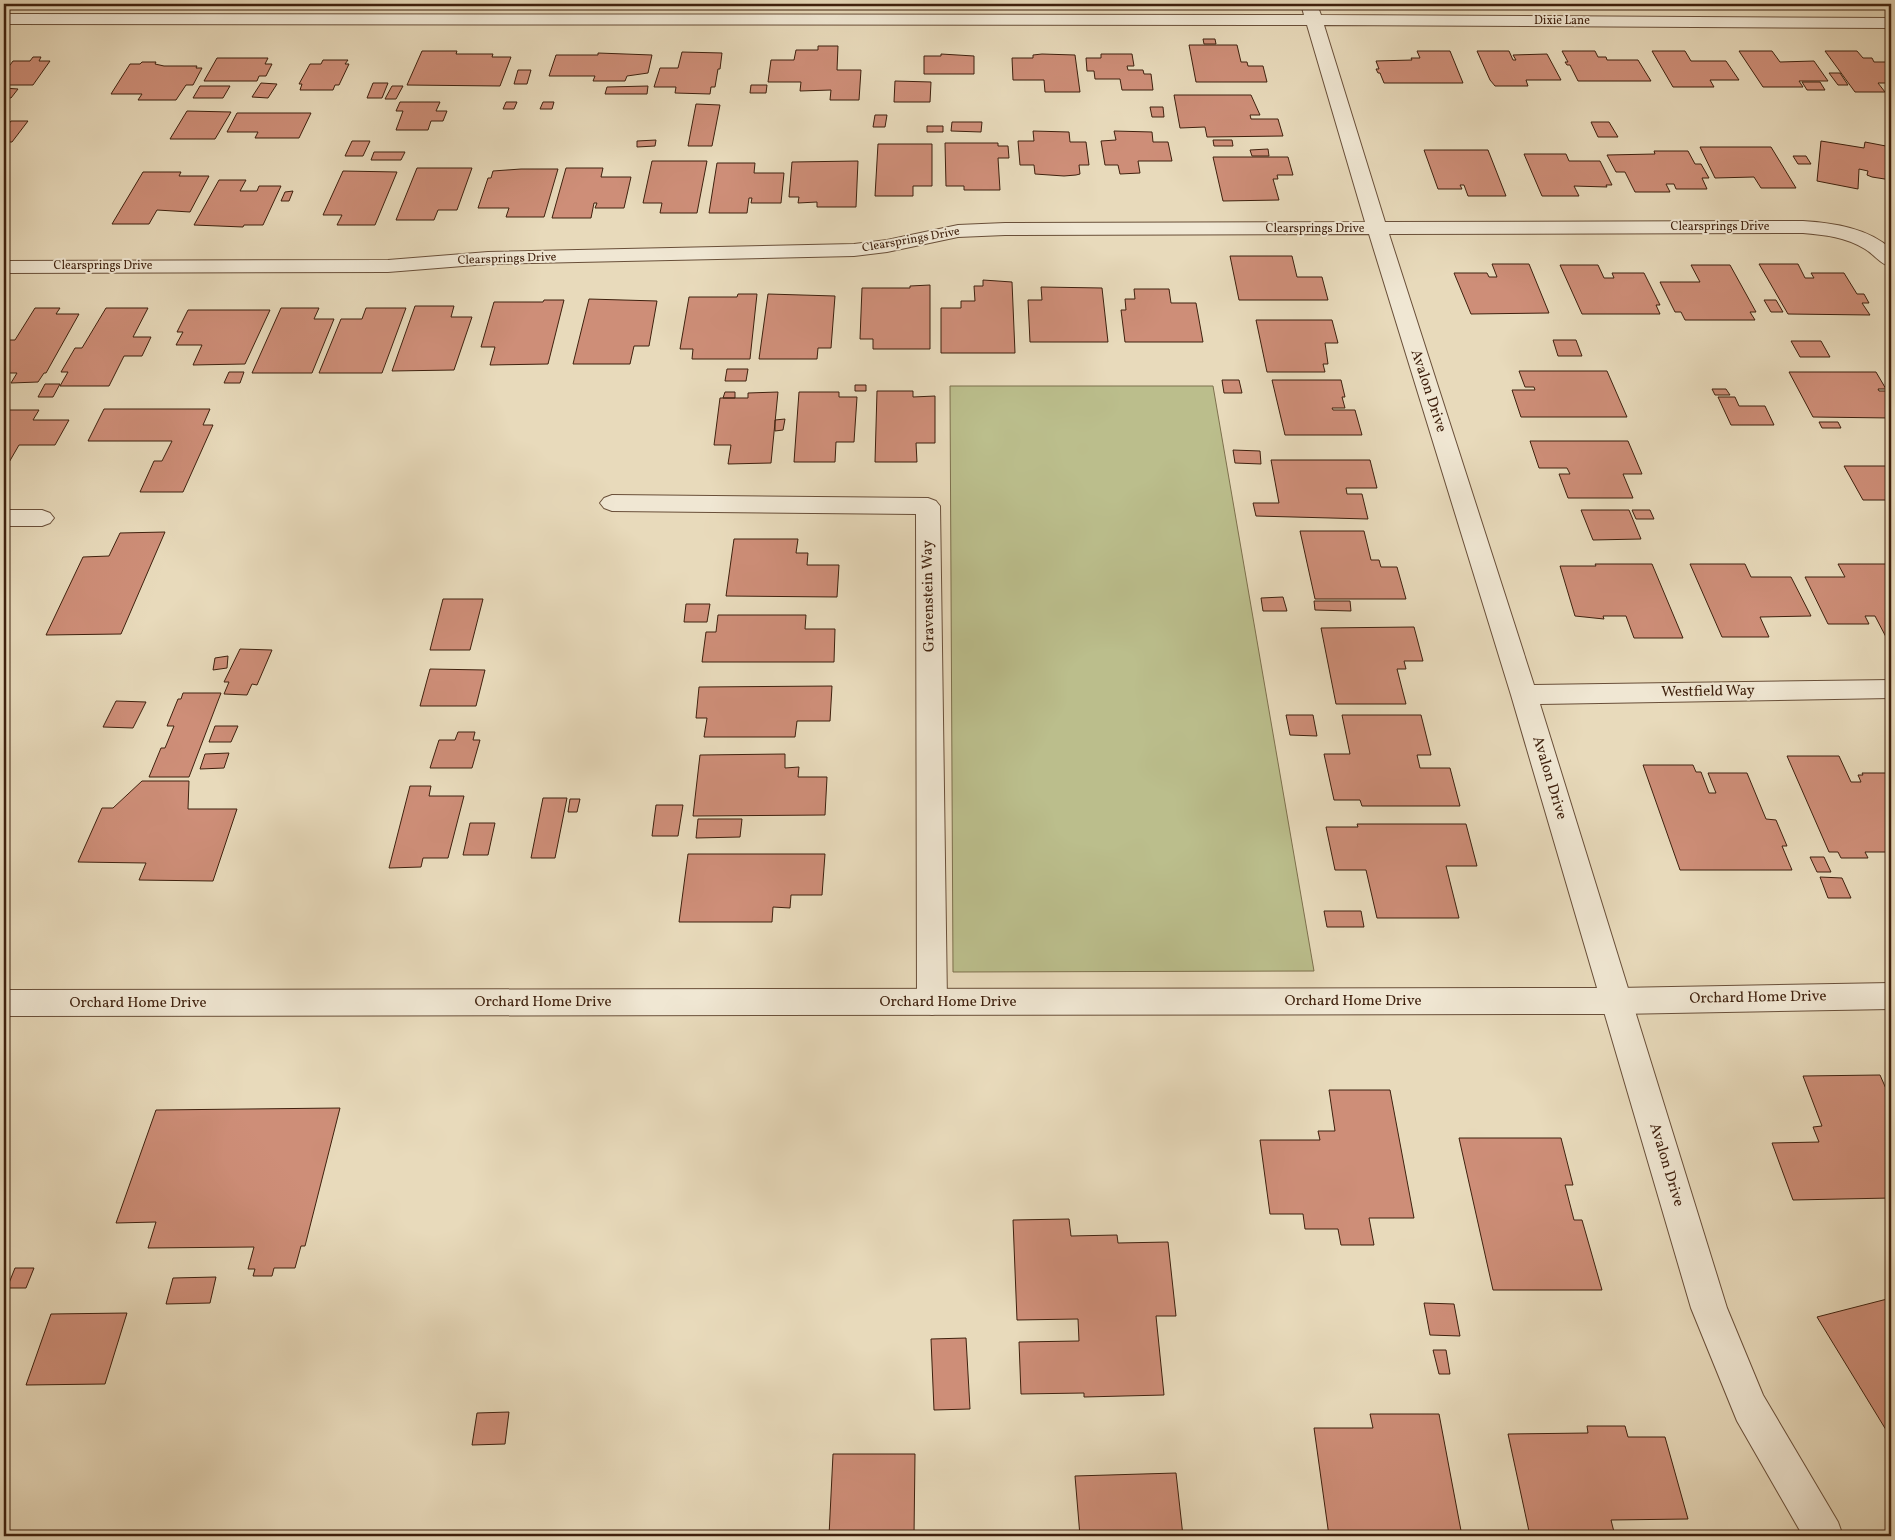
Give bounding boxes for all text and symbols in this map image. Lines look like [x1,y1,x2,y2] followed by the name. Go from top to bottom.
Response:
[1534,13,1590,29] street label: Dixie Lane
[1671,219,1770,235] street label: Clearsprings Drive
[1266,221,1365,237] street label: Clearsprings Drive
[861,223,961,256] street label: Clearsprings Drive
[457,249,557,269] street label: Clearsprings Drive
[54,258,153,274] street label: Clearsprings Drive
[1405,347,1451,435] street label: Avalon Drive
[918,540,940,652] street label: Gravenstein Way
[1661,681,1755,703] street label: Westfield Way
[1526,734,1572,822] street label: Avalon Drive
[1689,986,1827,1010] street label: Orchard Home Drive
[1284,991,1422,1012] street label: Orchard Home Drive
[474,992,612,1013] street label: Orchard Home Drive
[879,992,1017,1013] street label: Orchard Home Drive
[69,993,207,1014] street label: Orchard Home Drive
[1643,1121,1689,1209] street label: Avalon Drive

